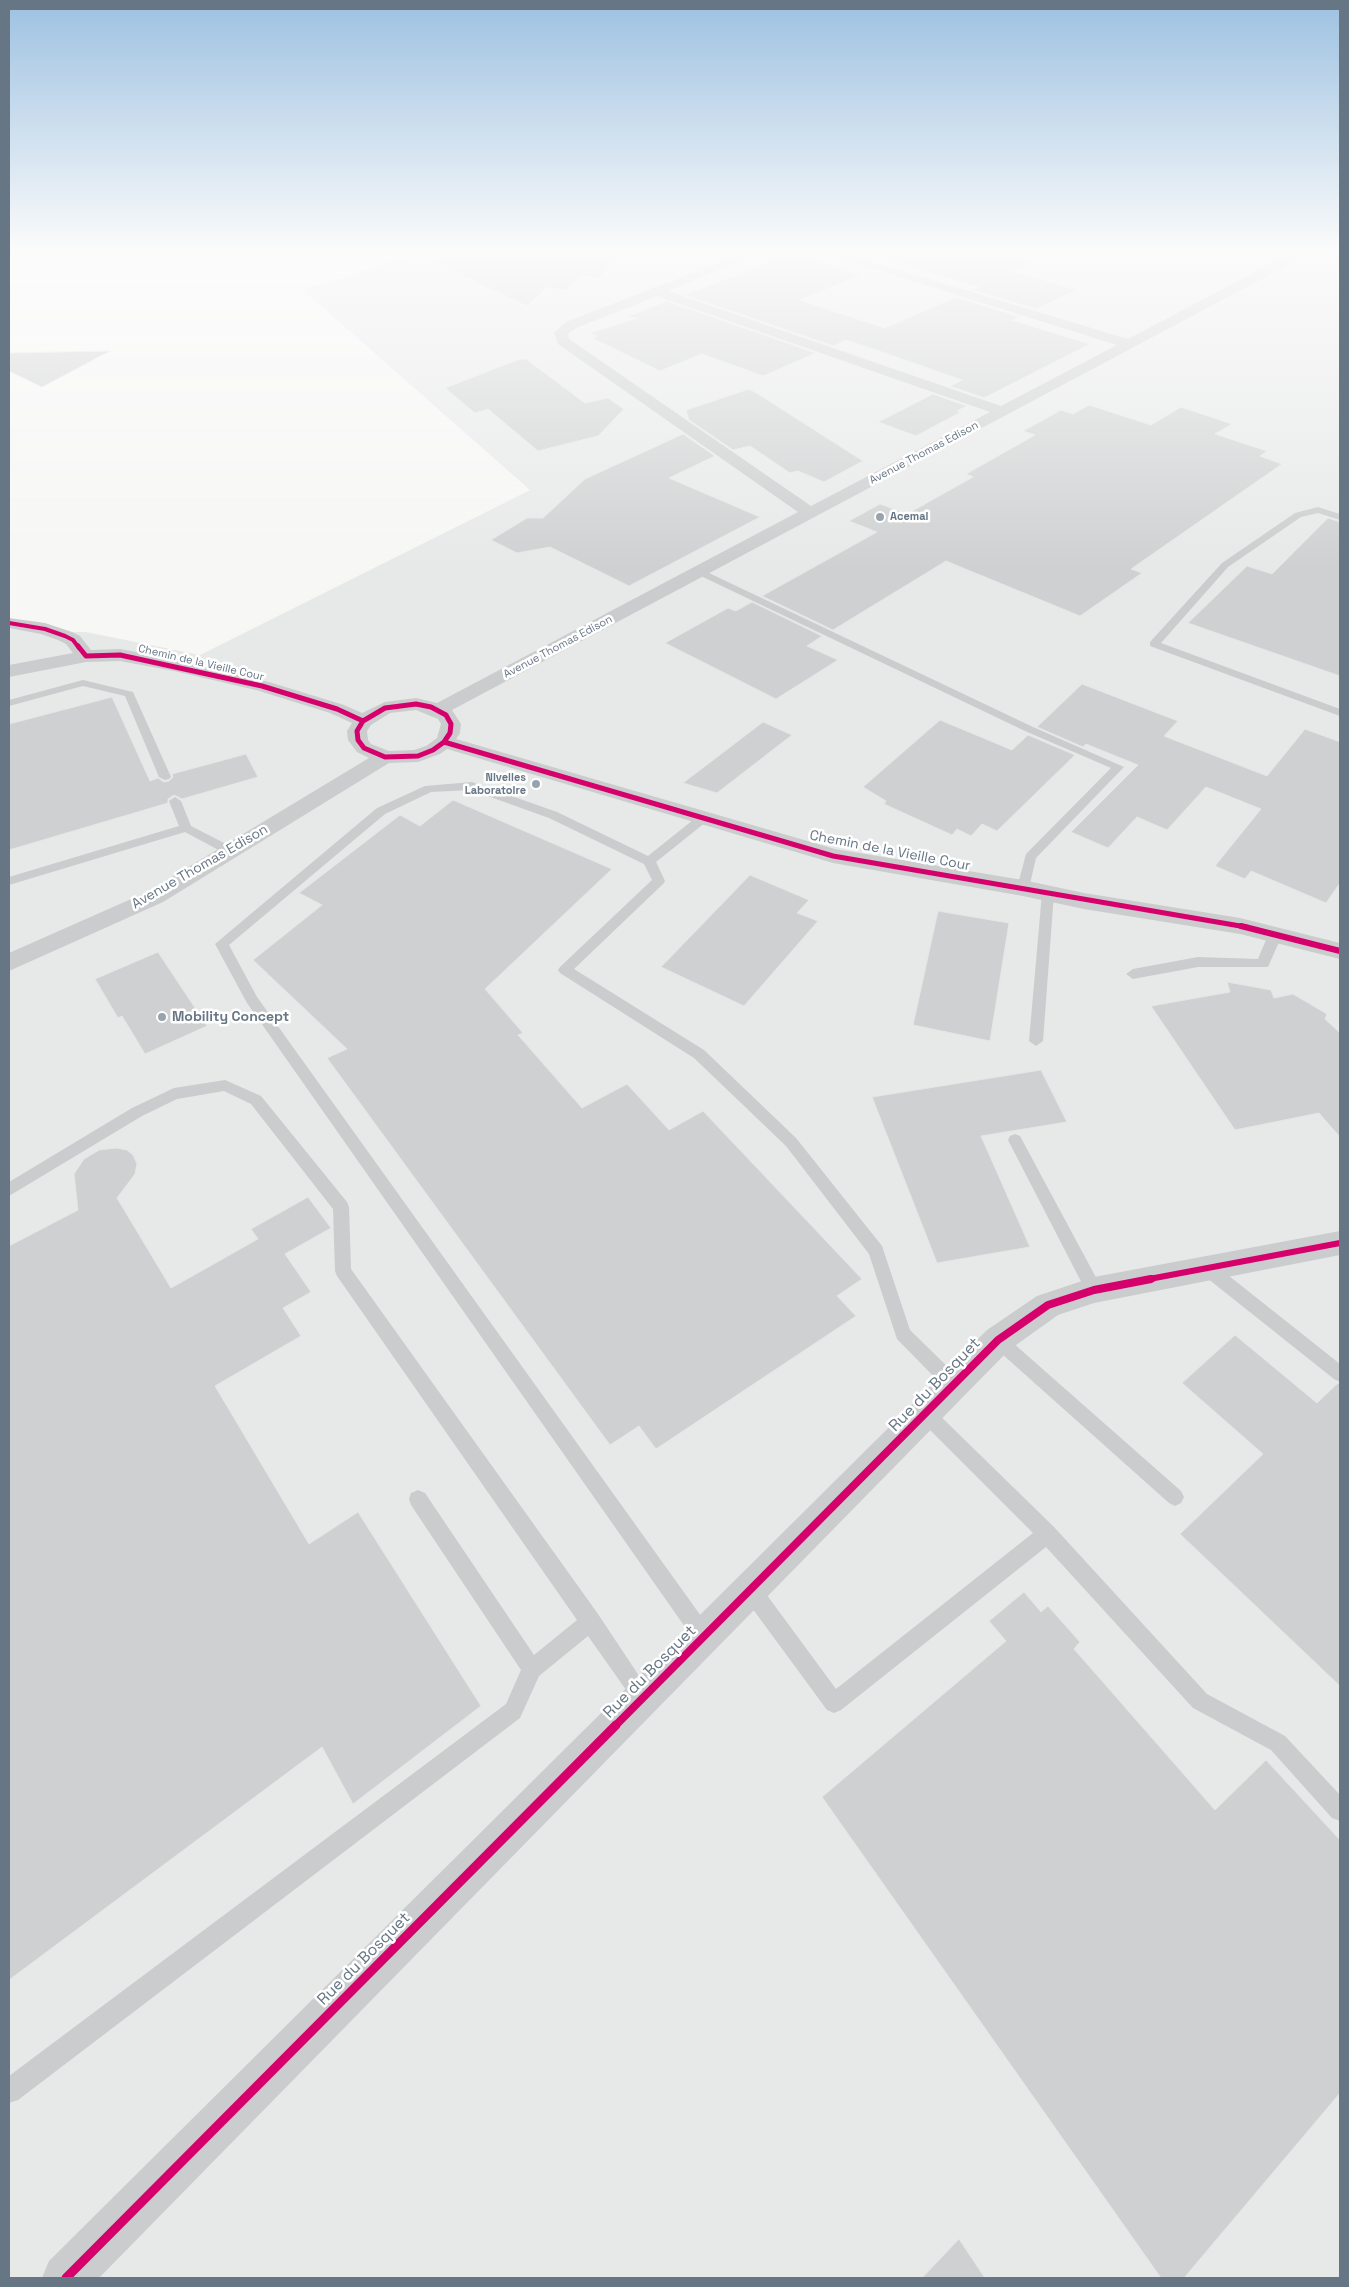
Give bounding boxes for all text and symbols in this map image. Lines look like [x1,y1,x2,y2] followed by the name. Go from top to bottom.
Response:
[867,419,981,487] street label: Avenue Thomas Edison
[890,510,928,524] place label: Acemal
[874,511,886,523] marker: Acemal
[501,613,615,681] street label: Avenue Thomas Edison
[137,642,265,684] street label: Chemin de la Vieille Cour
[465,771,526,797] place label: Nivelles Laboratoire
[530,778,542,790] marker: Nivelles Laboratoire
[129,821,271,913] street label: Avenue Thomas Edison
[808,827,972,875] street label: Chemin de la Vieille Cour
[172,1009,289,1025] place label: Mobility Concept
[156,1011,168,1023] marker: Mobility Concept
[885,1334,985,1436] street label: Rue du Bosquet
[600,1622,700,1722] street label: Rue du Bosquet
[314,1909,414,2009] street label: Rue du Bosquet

